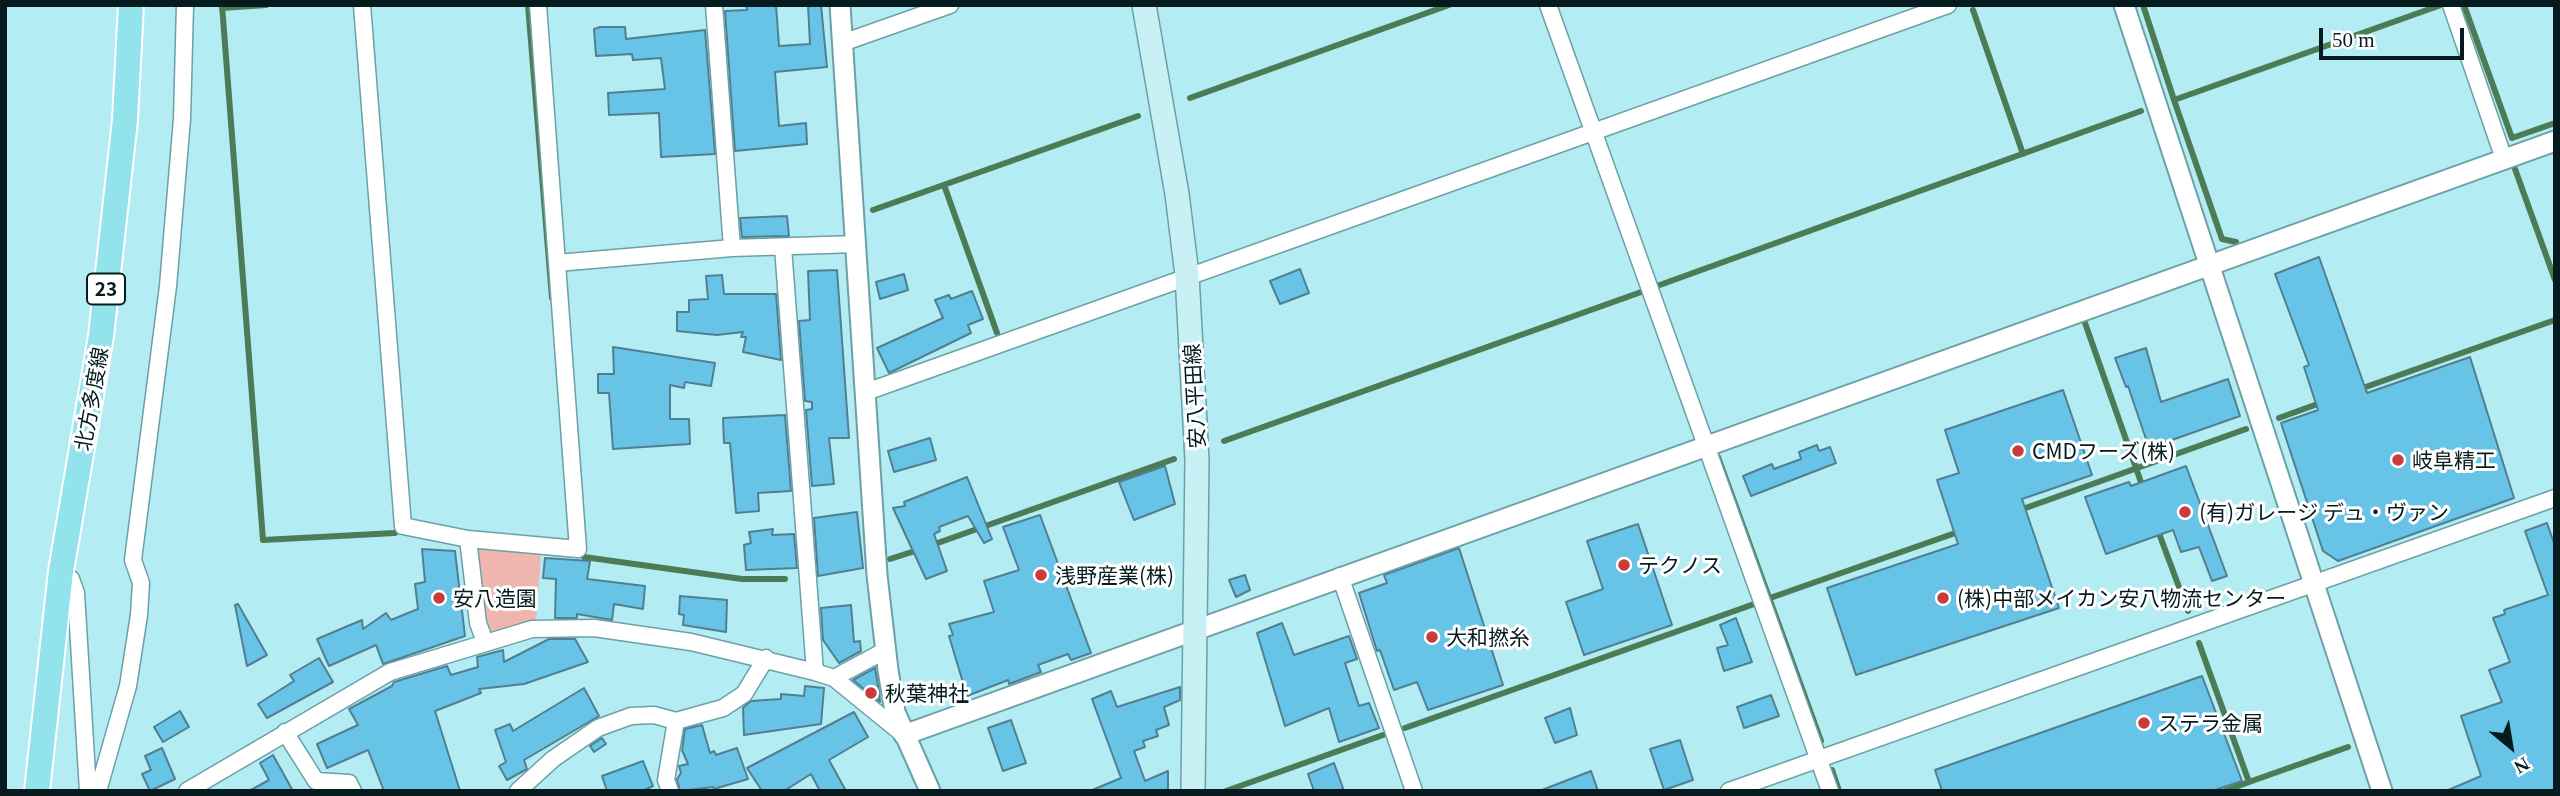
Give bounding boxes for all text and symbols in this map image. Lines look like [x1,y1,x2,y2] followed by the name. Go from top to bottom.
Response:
[2322,14,2467,58] scale bar
[2332,28,2375,52] text: 50 m
[87,274,125,304] road number: 23
[1179,343,1209,449] street label: 安八平田線
[69,345,113,453] street label: 北方多度線
[2032,438,2175,464] place label: CMDフーズ(株)
[2010,443,2026,459] marker: CMDフーズ(株)
[2412,447,2496,473] place label: 岐阜精工
[2390,452,2406,468] marker: 岐阜精工
[2199,499,2449,525] place label: (有)ガレージ デュ・ヴァン
[2177,504,2193,520] marker: (有)ガレージ デュ・ヴァン
[1638,552,1722,578] place label: テクノス
[1616,557,1632,573] marker: テクノス
[1055,562,1174,588] place label: 浅野産業(株)
[1033,567,1049,583] marker: 浅野産業(株)
[453,585,537,611] place label: 安八造園
[1957,585,2286,611] place label: (株)中部メイカン安八物流センター
[431,590,447,606] marker: 安八造園
[1935,590,1951,606] marker: (株)中部メイカン安八物流センター
[1446,624,1530,650] place label: 大和撚糸
[1424,629,1440,645] marker: 大和撚糸
[885,680,969,706] place label: 秋葉神社
[863,685,879,701] marker: 秋葉神社
[2158,710,2263,736] place label: ステラ金属
[2476,712,2546,782] north arrow
[2136,715,2152,731] marker: ステラ金属
[2511,753,2533,778] text: N

